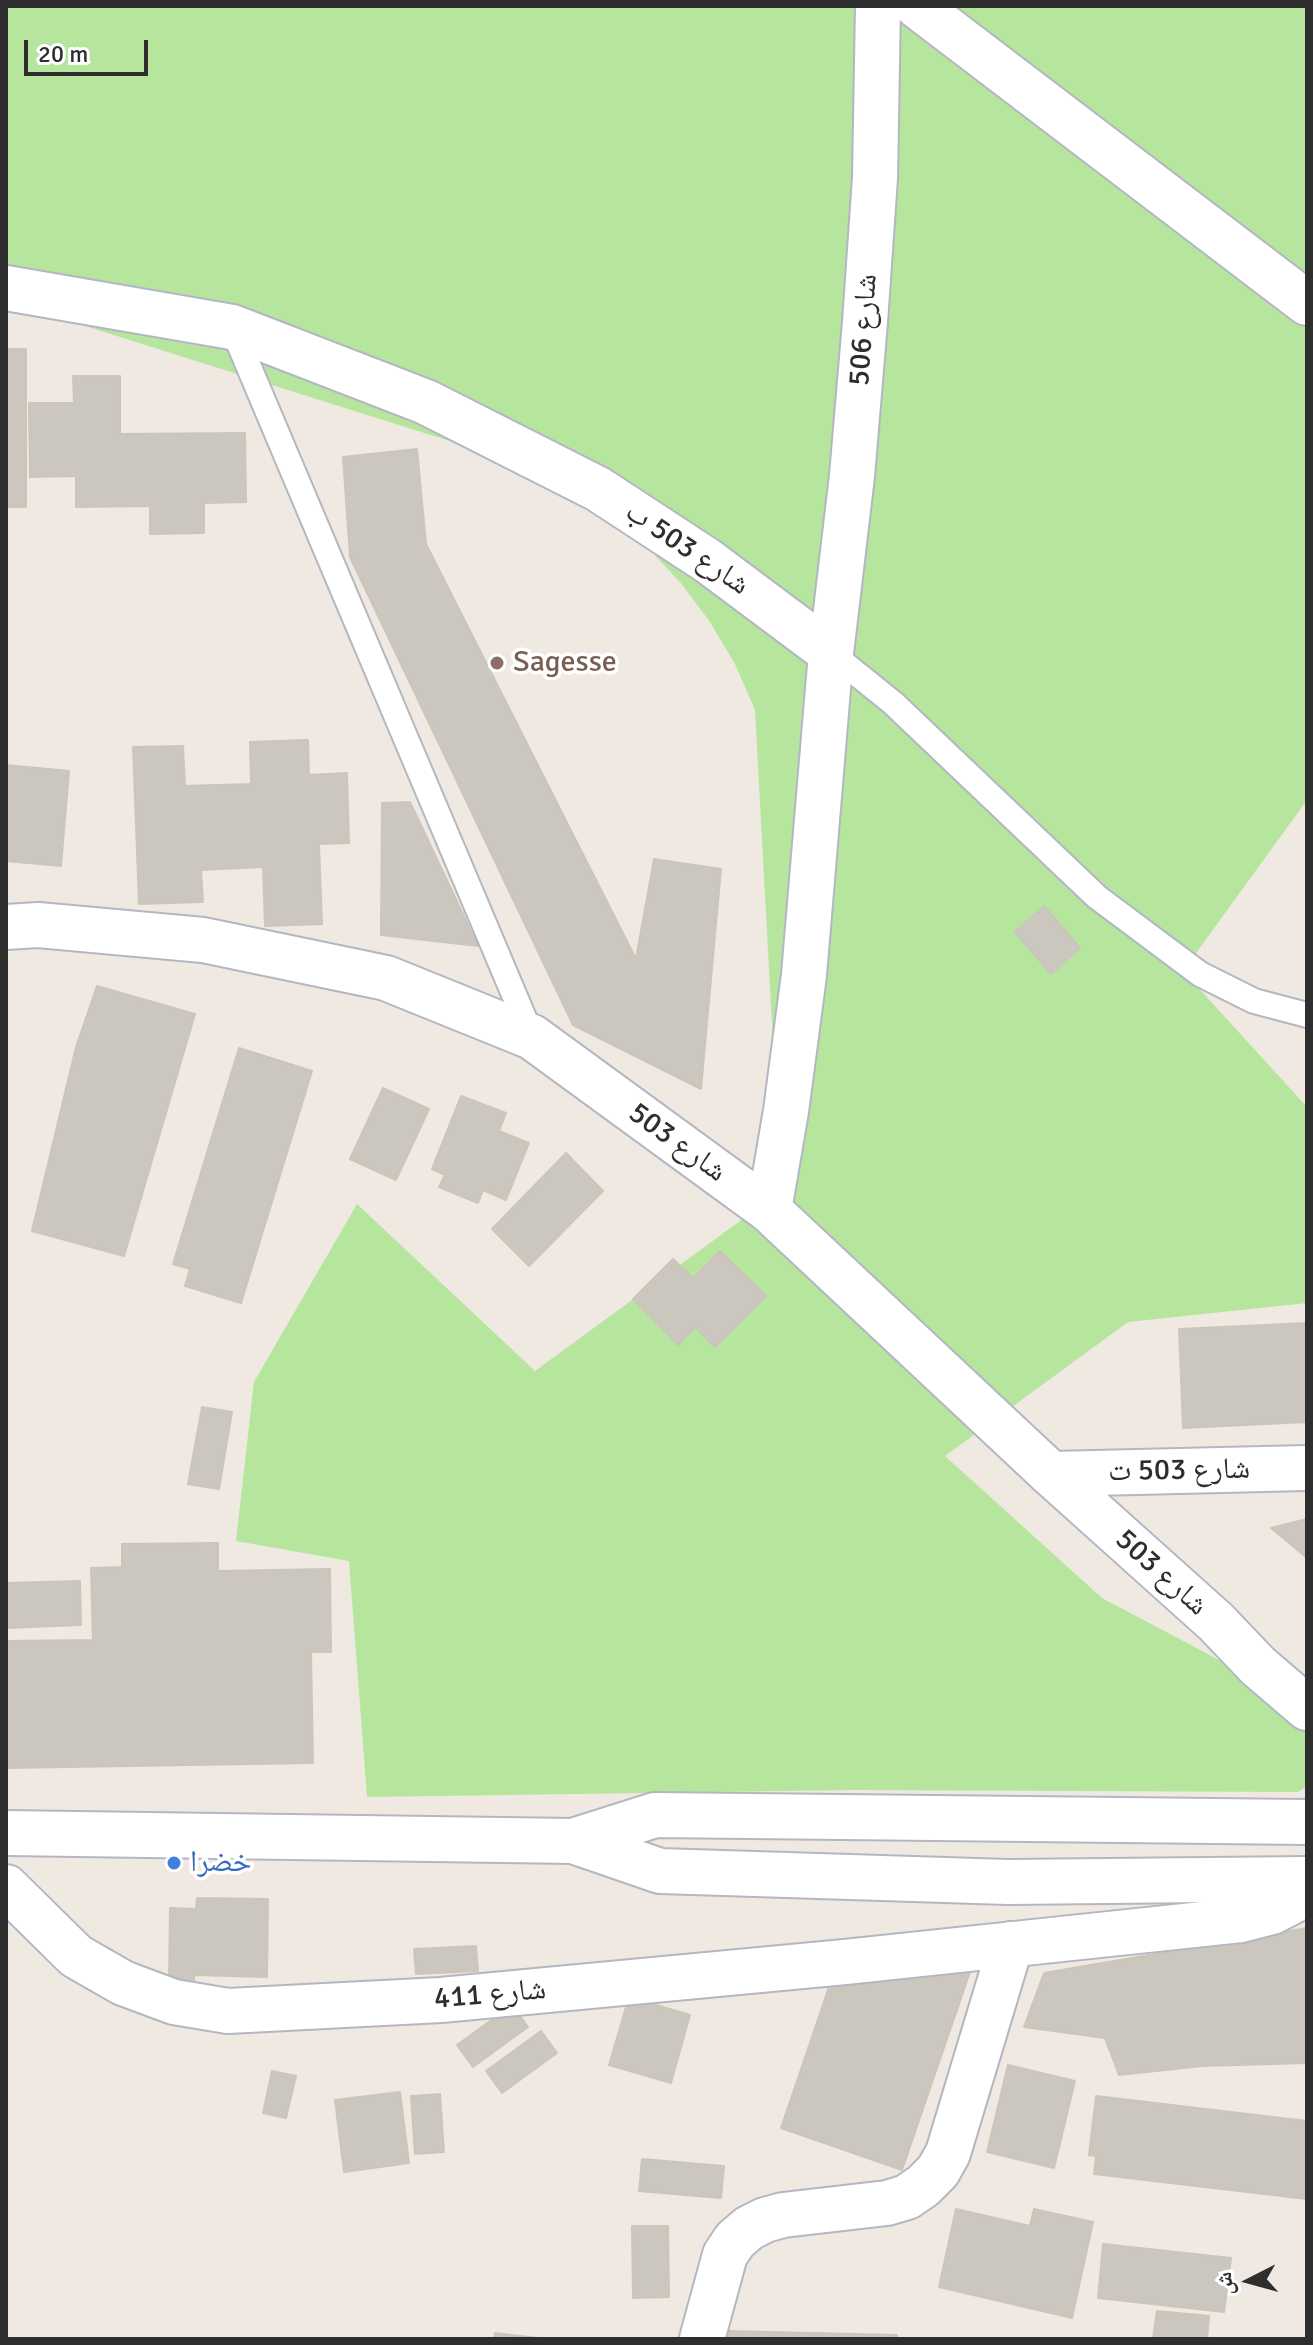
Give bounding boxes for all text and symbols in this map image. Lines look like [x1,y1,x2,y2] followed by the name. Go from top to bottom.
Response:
[28,24,152,74] scale bar
[38,39,88,69] text: 20 m
[842,273,886,387] street label: شارع 506
[618,494,756,604] street label: شارع 503 ب
[513,645,617,681] place label: Sagesse
[488,654,506,672] marker: Sagesse
[621,1095,733,1191] street label: شارع 503
[1108,1452,1250,1490] street label: شارع 503 ت
[1107,1522,1215,1624] street label: شارع 503
[190,1845,252,1881] place label: خضرا
[165,1854,183,1872] marker: خضرا
[433,1972,547,2018] street label: شارع 411
[1209,2241,1289,2321] north arrow
[1210,2271,1239,2297] text: ش

